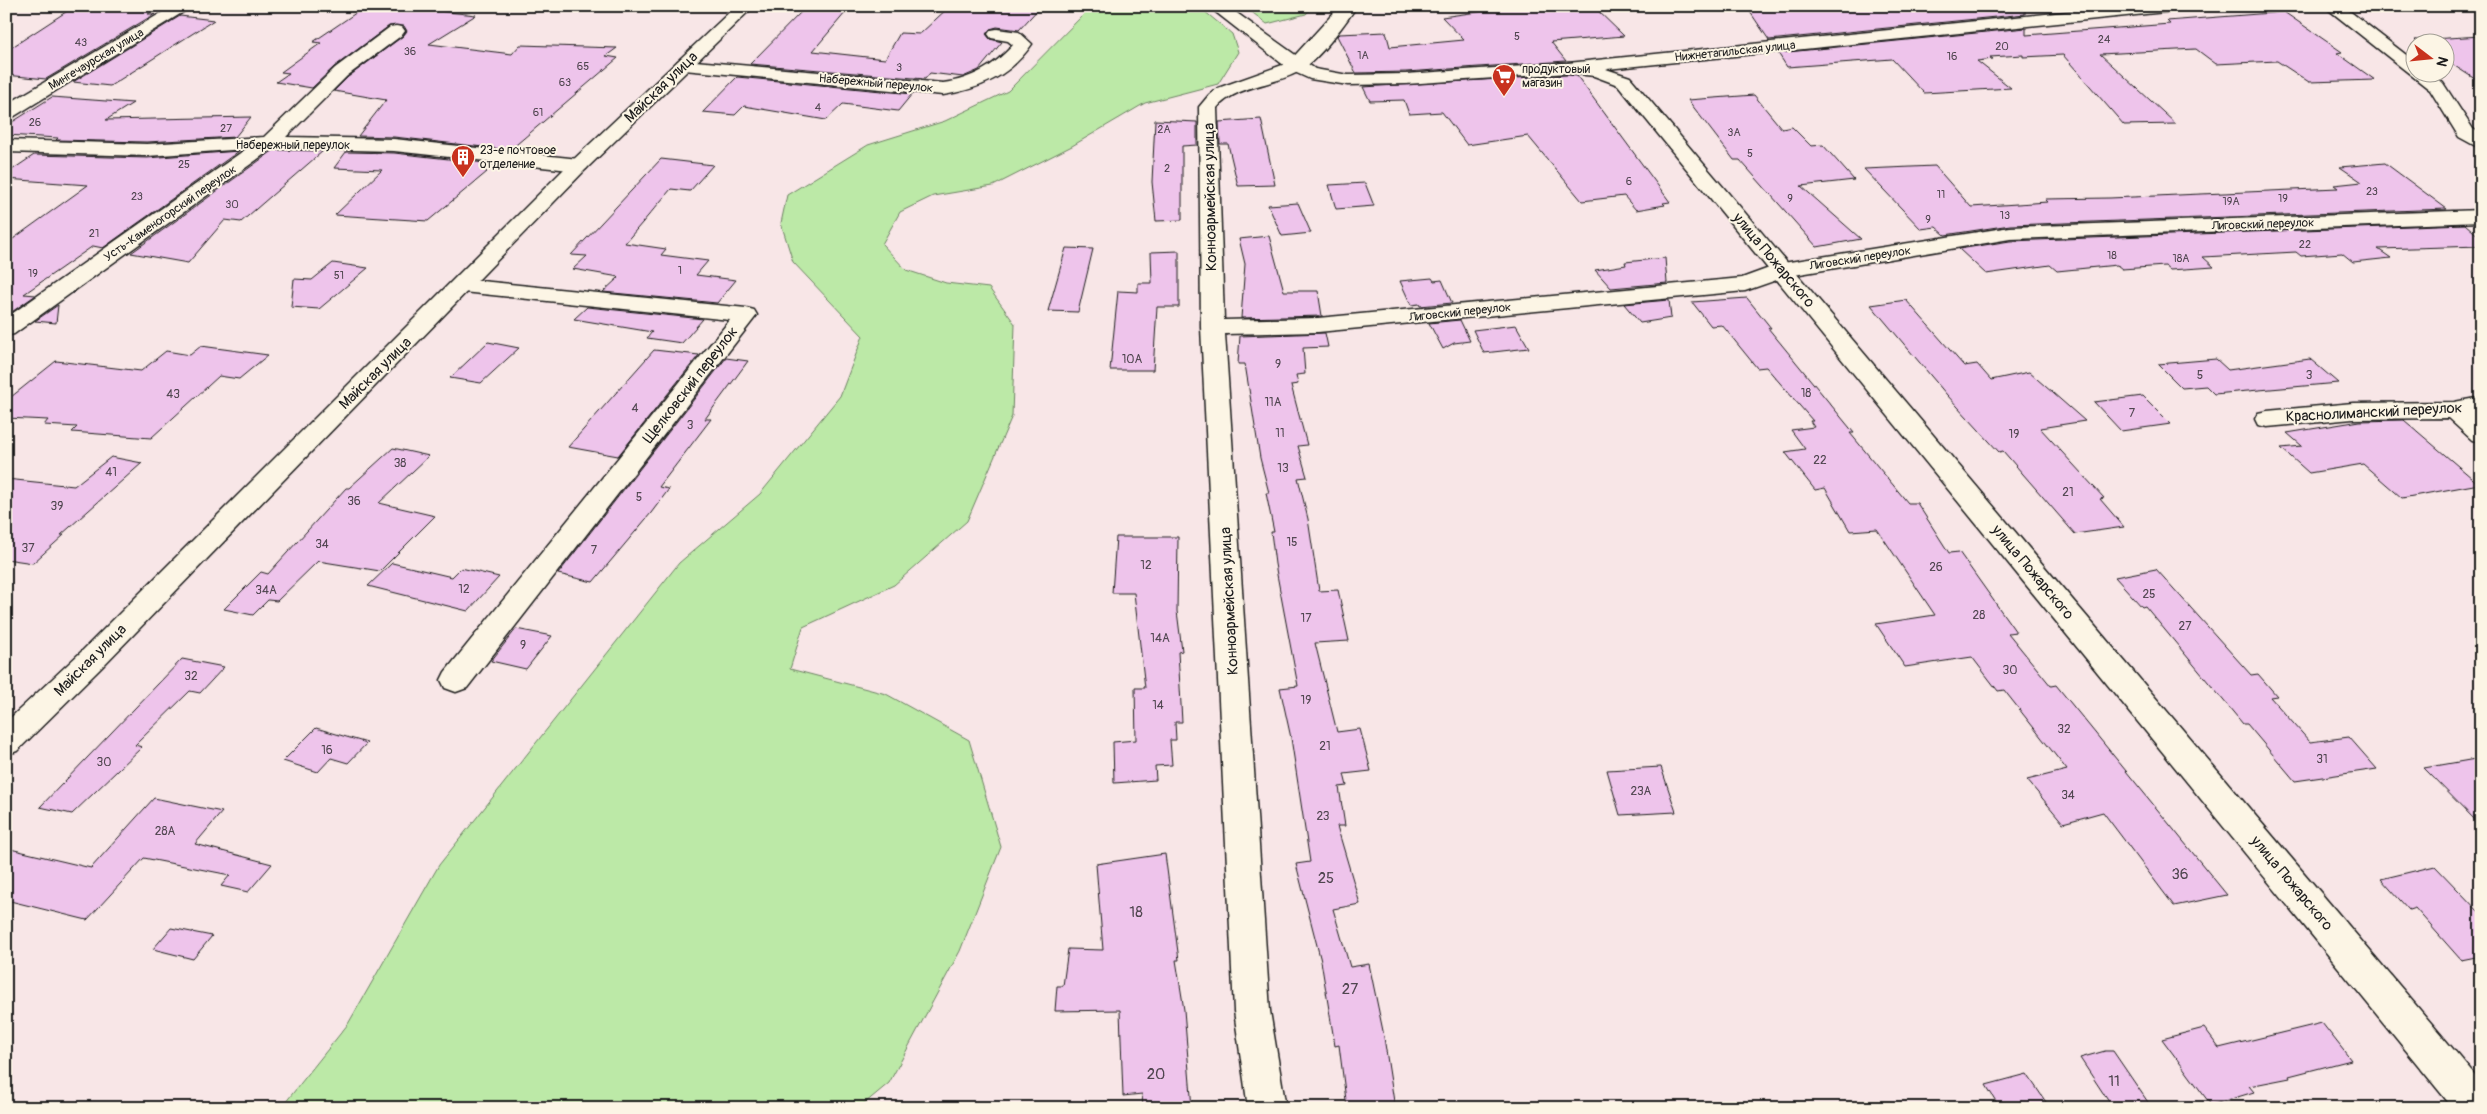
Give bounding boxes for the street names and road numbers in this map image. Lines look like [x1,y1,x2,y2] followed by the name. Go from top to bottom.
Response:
[46,25,147,94] street label: Мингечаурская улица
[1674,38,1797,65] street label: Нижнетагильская улица
[621,48,702,127] street label: Майская улица
[818,71,934,96] street label: Набережный переулок
[1200,123,1221,271] street label: Конноармейская улица
[236,138,350,153] street label: Набережный переулок
[101,162,239,265] street label: Усть-Каменогорский переулок
[1728,208,1819,312] street label: улица Пожарского
[2210,215,2315,234] street label: Лиговский переулок
[1807,243,1912,274] street label: Лиговский переулок
[1407,300,1512,325] street label: Лиговский переулок
[639,323,742,448] street label: Щелковский переулок
[335,333,416,414] street label: Майская улица
[2285,398,2463,427] street label: Краснолиманский переулок
[1987,520,2078,624] street label: улица Пожарского
[1216,526,1243,675] street label: Конноармейская улица
[50,620,131,701] street label: Майская улица
[2246,831,2337,935] street label: улица Пожарского

